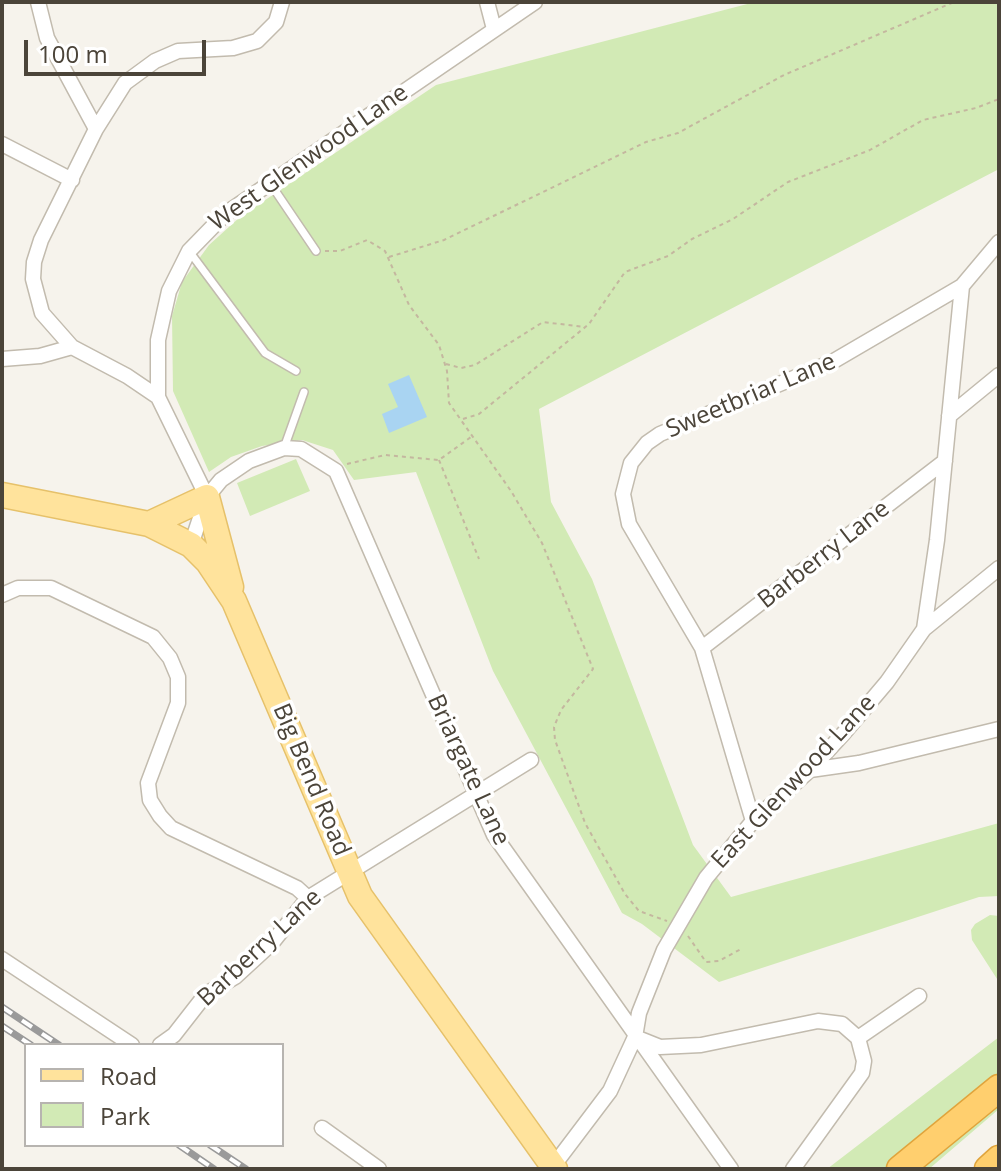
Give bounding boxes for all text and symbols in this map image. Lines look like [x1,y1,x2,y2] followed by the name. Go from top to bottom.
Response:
[28,24,210,74] scale bar
[38,37,108,70] text: 100 m
[204,79,414,237] street label: West Glenwood Lane
[662,347,840,445] street label: Sweetbriar Lane
[753,495,895,615] street label: Barberry Lane
[706,689,882,875] street label: East Glenwood Lane
[420,690,516,850] street label: Briargate Lane
[266,699,356,861] street label: Big Bend Road
[192,883,328,1013] street label: Barberry Lane
[24,1043,284,1147] legend
[100,1059,157,1092] text: Road
[100,1099,150,1132] text: Park

